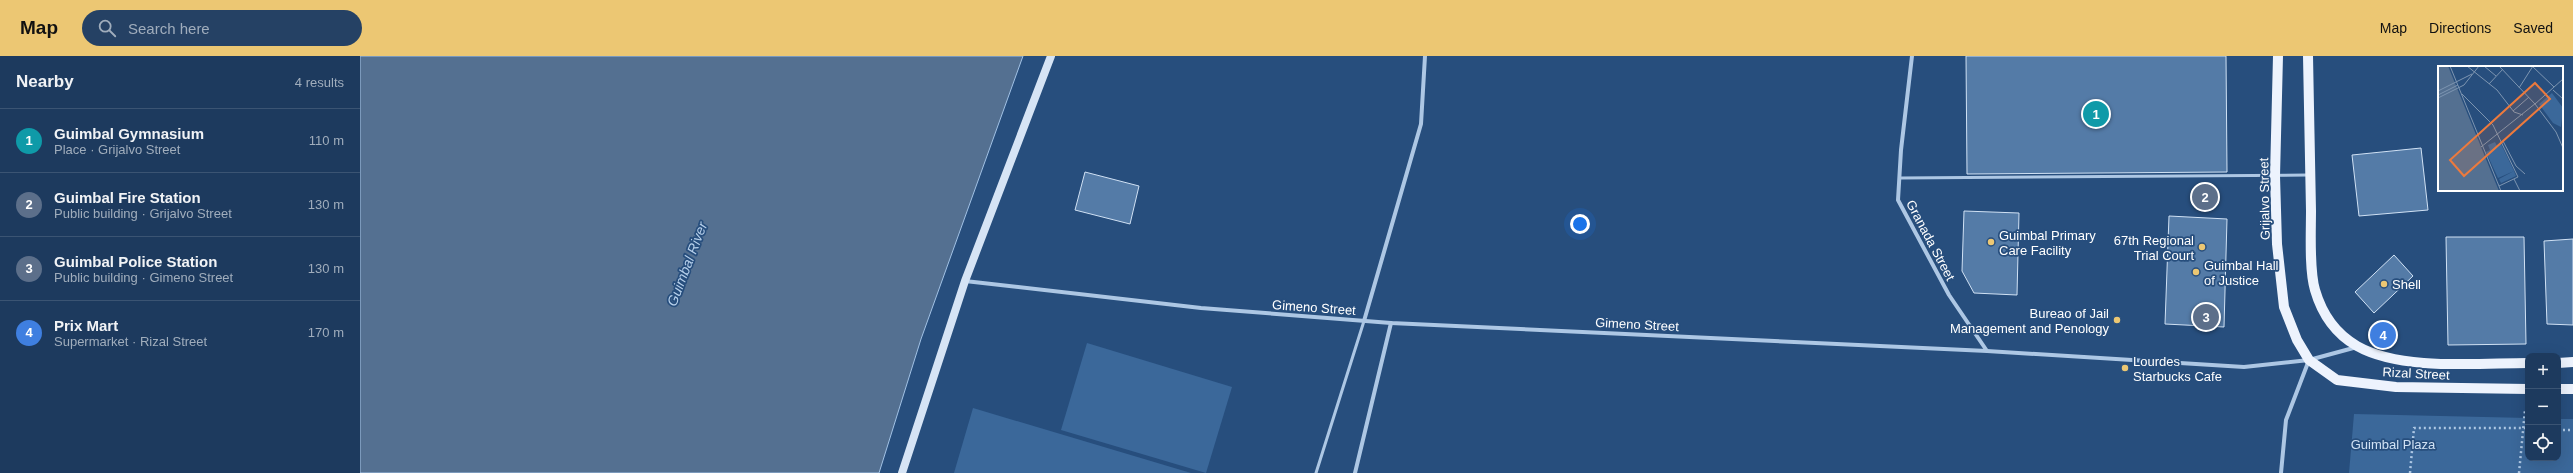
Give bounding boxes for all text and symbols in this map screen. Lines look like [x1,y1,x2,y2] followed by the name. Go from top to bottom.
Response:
[82,10,362,46] search box
[20,17,58,38] text: Map
[96,17,118,39] icon: search
[128,20,210,37] text: Search here
[2380,20,2407,36] text: Map
[2429,20,2491,36] text: Directions
[2513,20,2553,36] text: Saved
[2438,66,2563,191] inset map
[16,72,74,91] text: Nearby
[295,75,344,90] text: 4 results
[2083,99,2109,129] pin: 1
[54,125,204,142] text: Guimbal Gymnasium
[25,133,33,148] text: 1
[309,133,344,148] text: 110 m
[54,142,180,157] text: Place · Grijalvo Street
[2256,157,2273,240] street label: Grijalvo Street
[2192,182,2218,212] pin: 2
[54,189,201,206] text: Guimbal Fire Station
[25,197,33,212] text: 2
[308,197,344,212] text: 130 m
[1903,197,1958,283] street label: Granada Street
[54,206,232,221] text: Public building · Grijalvo Street
[1570,214,1590,234] your location
[664,218,711,308] water label: Guimbal River
[1999,228,2096,258] place label: Guimbal Primary Care Facility
[2114,233,2194,263] place label: 67th Regional Trial Court
[1986,237,1996,247] marker: Guimbal Primary Care Facility
[2197,242,2207,252] marker: 67th Regional Trial Court
[54,253,217,270] text: Guimbal Police Station
[2204,258,2279,288] place label: Guimbal Hall of Justice
[25,261,33,276] text: 3
[308,261,344,276] text: 130 m
[2191,267,2201,277] marker: Guimbal Hall of Justice
[54,270,233,285] text: Public building · Gimeno Street
[2392,277,2421,292] place label: Shell
[2379,279,2389,289] marker: Shell
[1272,297,1357,318] street label: Gimeno Street
[2193,302,2219,332] pin: 3
[1950,306,2109,336] place label: Bureao of Jail Management and Penology
[1595,315,1680,334] street label: Gimeno Street
[2112,315,2122,325] marker: Bureao of Jail Management and Penology
[54,317,118,334] text: Prix Mart
[2370,320,2396,350] pin: 4
[25,325,33,340] text: 4
[308,325,344,340] text: 170 m
[54,334,207,349] text: Supermarket · Rizal Street
[2525,353,2561,461] map controls
[2525,353,2561,389] button: +
[2133,354,2222,384] place label: Lourdes Starbucks Cafe
[2120,363,2130,373] marker: Lourdes Starbucks Cafe
[2382,364,2450,383] street label: Rizal Street
[2525,389,2561,425] button: −
[2525,425,2561,461] button: locate
[2351,437,2436,452] park label: Guimbal Plaza

